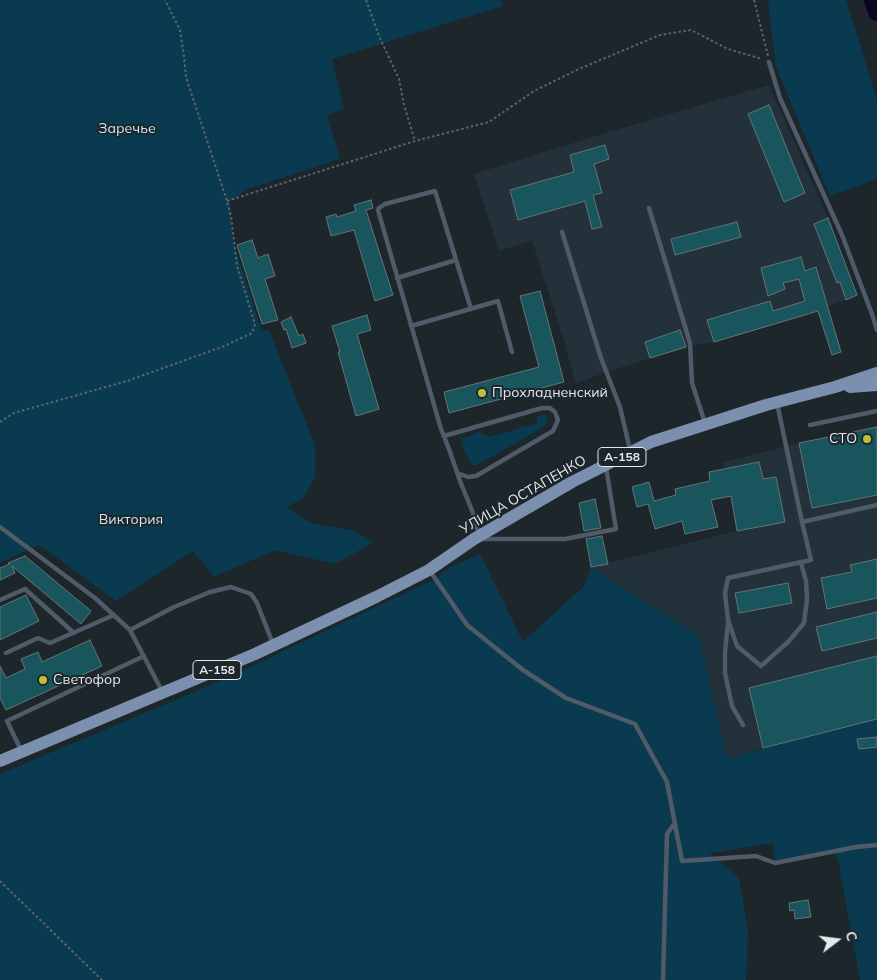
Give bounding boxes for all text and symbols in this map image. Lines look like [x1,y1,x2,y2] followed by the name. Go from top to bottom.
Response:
[98,121,156,137] park label: Заречье
[492,385,608,401] place label: Прохладненский
[476,387,488,399] marker: Прохладненский
[829,431,857,447] place label: СТО
[861,433,873,445] marker: СТО
[598,448,646,467] road number: А-158
[457,452,589,538] street label: УЛИЦА ОСТАПЕНКО
[99,512,163,528] park label: Виктория
[193,660,241,680] road number: А-158
[53,672,121,688] place label: Светофор
[37,674,49,686] marker: Светофор
[812,915,862,965] north arrow
[842,929,861,943] text: С

